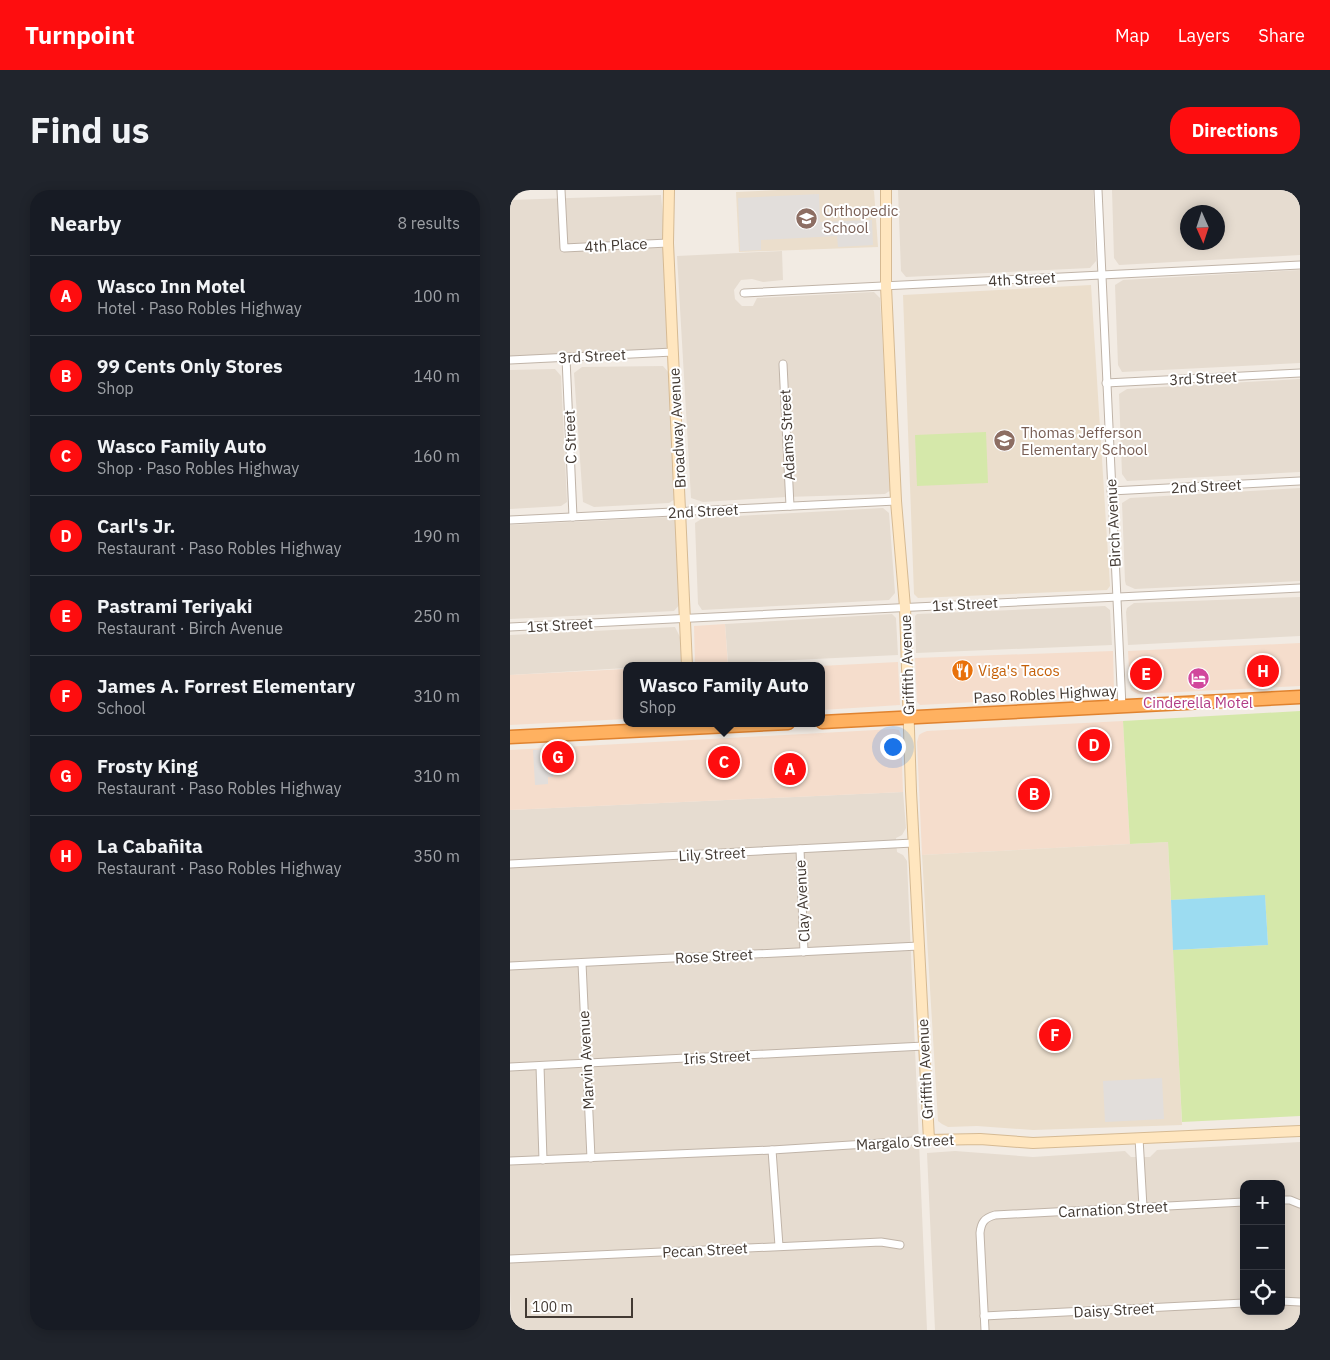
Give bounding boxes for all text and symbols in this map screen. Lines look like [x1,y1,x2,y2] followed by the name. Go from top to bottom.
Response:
[25,19,135,51] text: Turnpoint
[1115,24,1150,47] text: Map
[1178,24,1230,47] text: Layers
[1258,24,1305,47] text: Share
[30,107,149,153] text: Find us
[1170,107,1300,154] button: Directions
[823,201,899,237] place label: Orthopedic School
[1180,205,1225,250] north arrow
[795,207,819,231] school or university icon: Orthopedic School
[50,209,121,237] text: Nearby
[397,213,460,233] text: 8 results
[584,234,648,256] street label: 4th Place
[988,268,1056,290] street label: 4th Street
[97,274,245,298] text: Wasco Inn Motel
[61,286,71,306] text: A
[413,286,460,306] text: 100 m
[97,298,302,318] text: Hotel · Paso Robles Highway
[558,345,626,367] street label: 3rd Street
[97,354,283,378] text: 99 Cents Only Stores
[61,366,71,386] text: B
[413,366,460,386] text: 140 m
[664,367,690,489] street label: Broadway Avenue
[1169,367,1237,389] street label: 3rd Street
[97,378,134,398] text: Shop
[775,389,799,481] street label: Adams Street
[560,410,580,464] street label: C Street
[1021,423,1148,459] place label: Thomas Jefferson Elementary School
[993,429,1017,453] school or university icon: Thomas Jefferson Elementary School
[97,434,266,458] text: Wasco Family Auto
[61,446,71,466] text: C
[413,446,460,466] text: 160 m
[97,458,299,478] text: Shop · Paso Robles Highway
[1170,475,1242,497] street label: 2nd Street
[1101,478,1125,568] street label: Birch Avenue
[667,500,739,522] street label: 2nd Street
[97,514,175,538] text: Carl's Jr.
[60,526,72,546] text: D
[413,526,460,546] text: 190 m
[97,538,341,558] text: Restaurant · Paso Robles Highway
[931,593,999,615] street label: 1st Street
[97,594,253,618] text: Pastrami Teriyaki
[61,606,71,626] text: E
[413,606,460,626] text: 250 m
[526,614,594,636] street label: 1st Street
[896,614,918,716] street label: Griffith Avenue
[97,618,283,638] text: Restaurant · Birch Avenue
[1247,652,1279,690] pin: H
[1130,655,1162,693] pin: E
[950,658,974,682] restaurant icon: Viga's Tacos
[978,661,1060,680] place label: Viga's Tacos
[623,662,825,727] popup
[1186,667,1210,691] hotel icon: Cinderella Motel
[639,673,809,697] text: Wasco Family Auto
[97,674,355,698] text: James A. Forrest Elementary
[973,681,1118,707] street label: Paso Robles Highway
[61,686,71,706] text: F
[413,686,460,706] text: 310 m
[1143,693,1253,712] place label: Cinderella Motel
[639,697,676,717] text: Shop
[97,698,146,718] text: School
[1078,726,1110,764] pin: D
[880,734,906,760] your location
[542,738,574,776] pin: G
[708,743,740,781] pin: C
[774,750,806,788] pin: A
[97,754,198,778] text: Frosty King
[60,766,72,786] text: G
[413,766,460,786] text: 310 m
[1018,775,1050,813] pin: B
[97,778,341,798] text: Restaurant · Paso Robles Highway
[97,834,203,858] text: La Cabañita
[678,843,746,865] street label: Lily Street
[60,846,72,866] text: H
[413,846,460,866] text: 350 m
[97,858,341,878] text: Restaurant · Paso Robles Highway
[790,859,814,943] street label: Clay Avenue
[675,944,753,968] street label: Rose Street
[574,1010,598,1110] street label: Marvin Avenue
[1039,1016,1071,1054] pin: F
[913,1018,937,1120] street label: Griffith Avenue
[683,1046,751,1068] street label: Iris Street
[855,1130,955,1154] street label: Margalo Street
[1240,1180,1285,1315] map controls
[1240,1180,1285,1225] button: +
[1058,1197,1168,1221] street label: Carnation Street
[1240,1225,1285,1270] button: −
[662,1238,748,1262] street label: Pecan Street
[1240,1270,1285,1315] button: locate
[525,1295,632,1318] scale bar
[532,1298,573,1316] text: 100 m
[1073,1298,1155,1322] street label: Daisy Street

